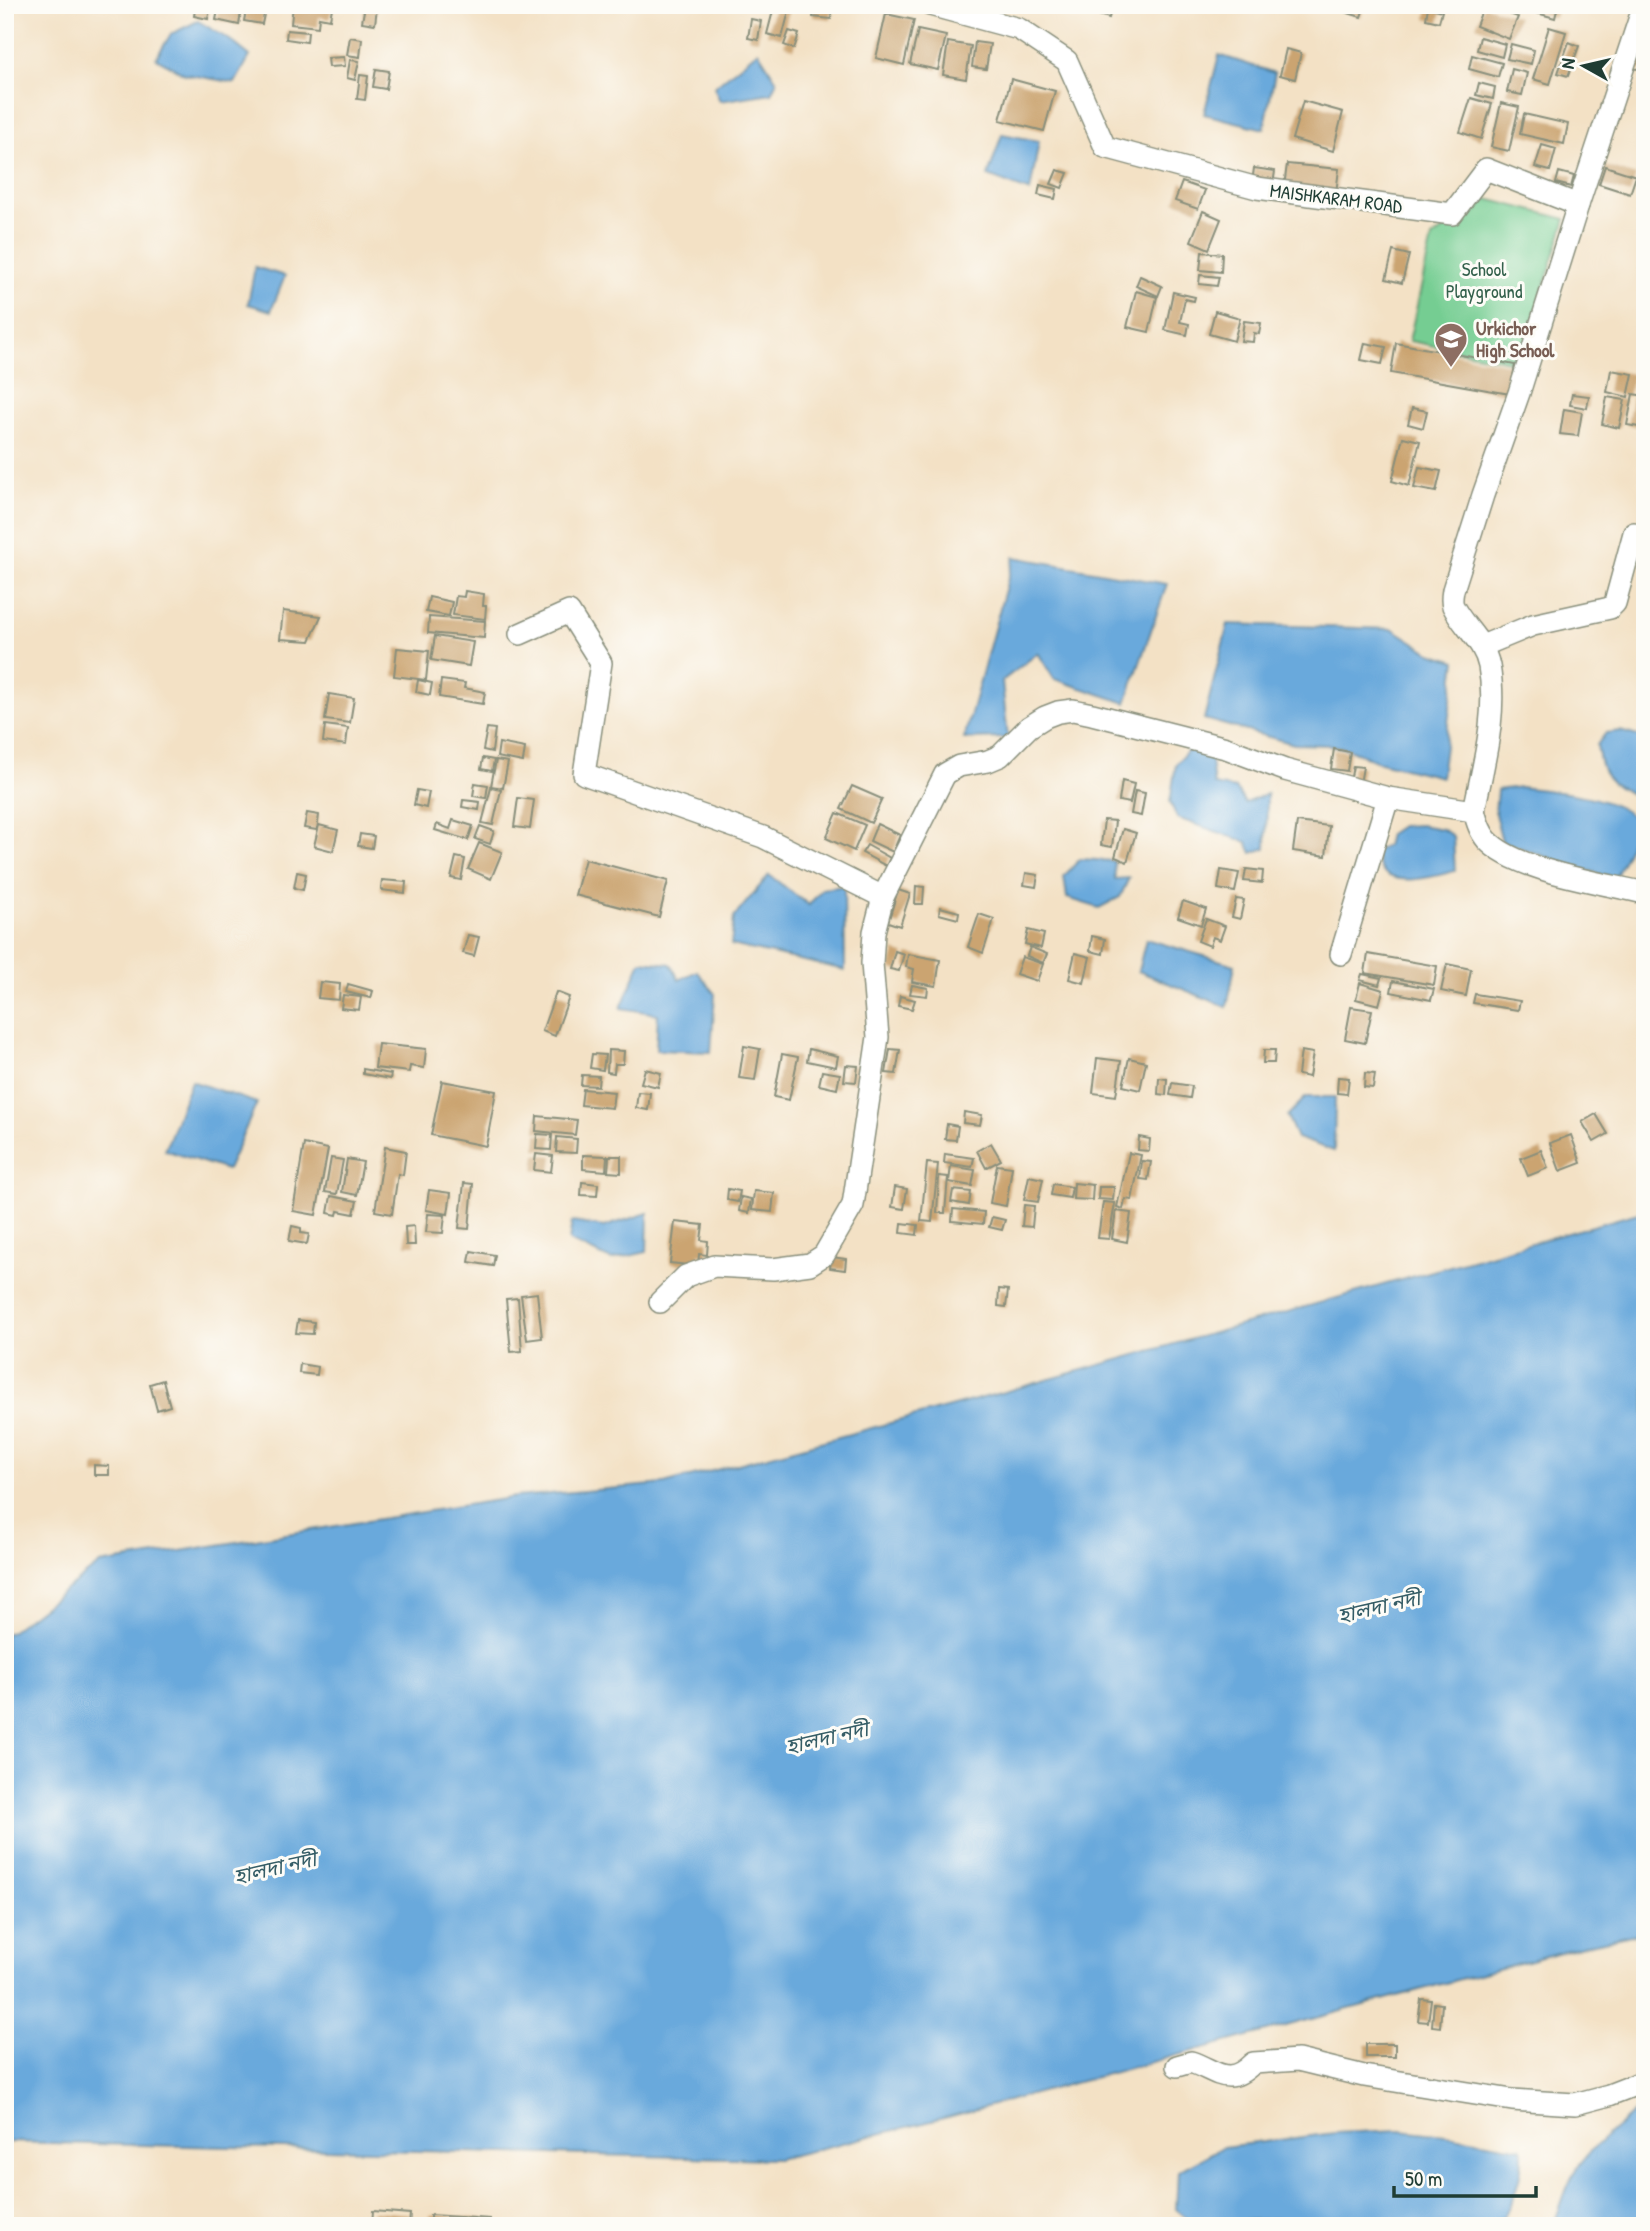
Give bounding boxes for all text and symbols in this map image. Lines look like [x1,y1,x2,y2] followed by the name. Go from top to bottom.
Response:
[1548,32,1618,102] north arrow
[1554,57,1581,70] text: N
[1268,177,1404,219] street label: MAISHKARAM ROAD
[1446,256,1523,304] park label: School Playground
[1476,315,1555,364] place label: Urkichor High School
[1432,320,1470,369] school or university icon: Urkichor High School
[1335,1582,1427,1630] water label: হালদা নদী
[783,1713,875,1761] water label: হালদা নদী
[231,1843,323,1891] water label: হালদা নদী
[1394,2154,1536,2198] scale bar
[1405,2164,1442,2193] text: 50 m

